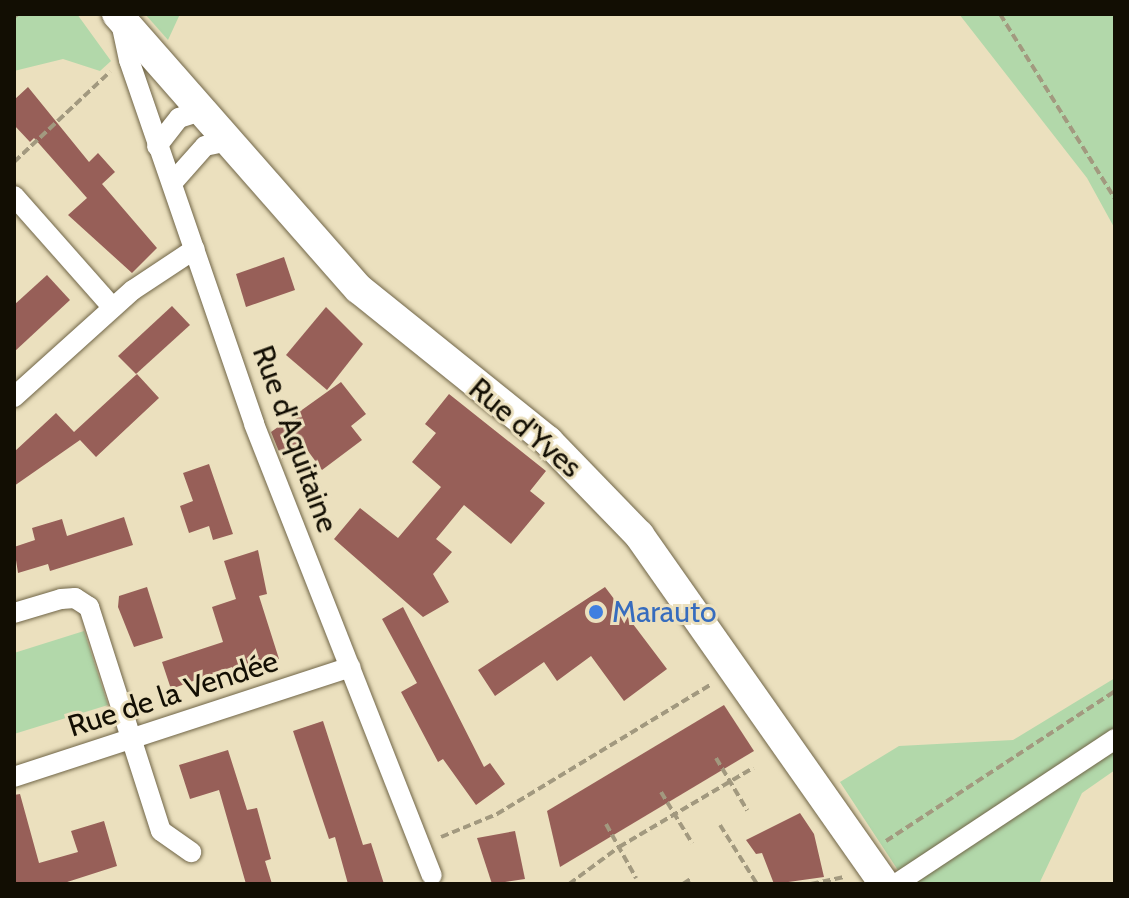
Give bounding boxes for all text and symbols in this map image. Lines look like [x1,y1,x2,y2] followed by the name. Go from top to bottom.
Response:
[245,341,345,537] street label: Rue d'Aquitaine
[462,371,588,485] street label: Rue d'Yves
[612,594,716,630] place label: Marauto
[587,603,605,621] marker: Marauto
[64,643,282,745] street label: Rue de la Vendée

